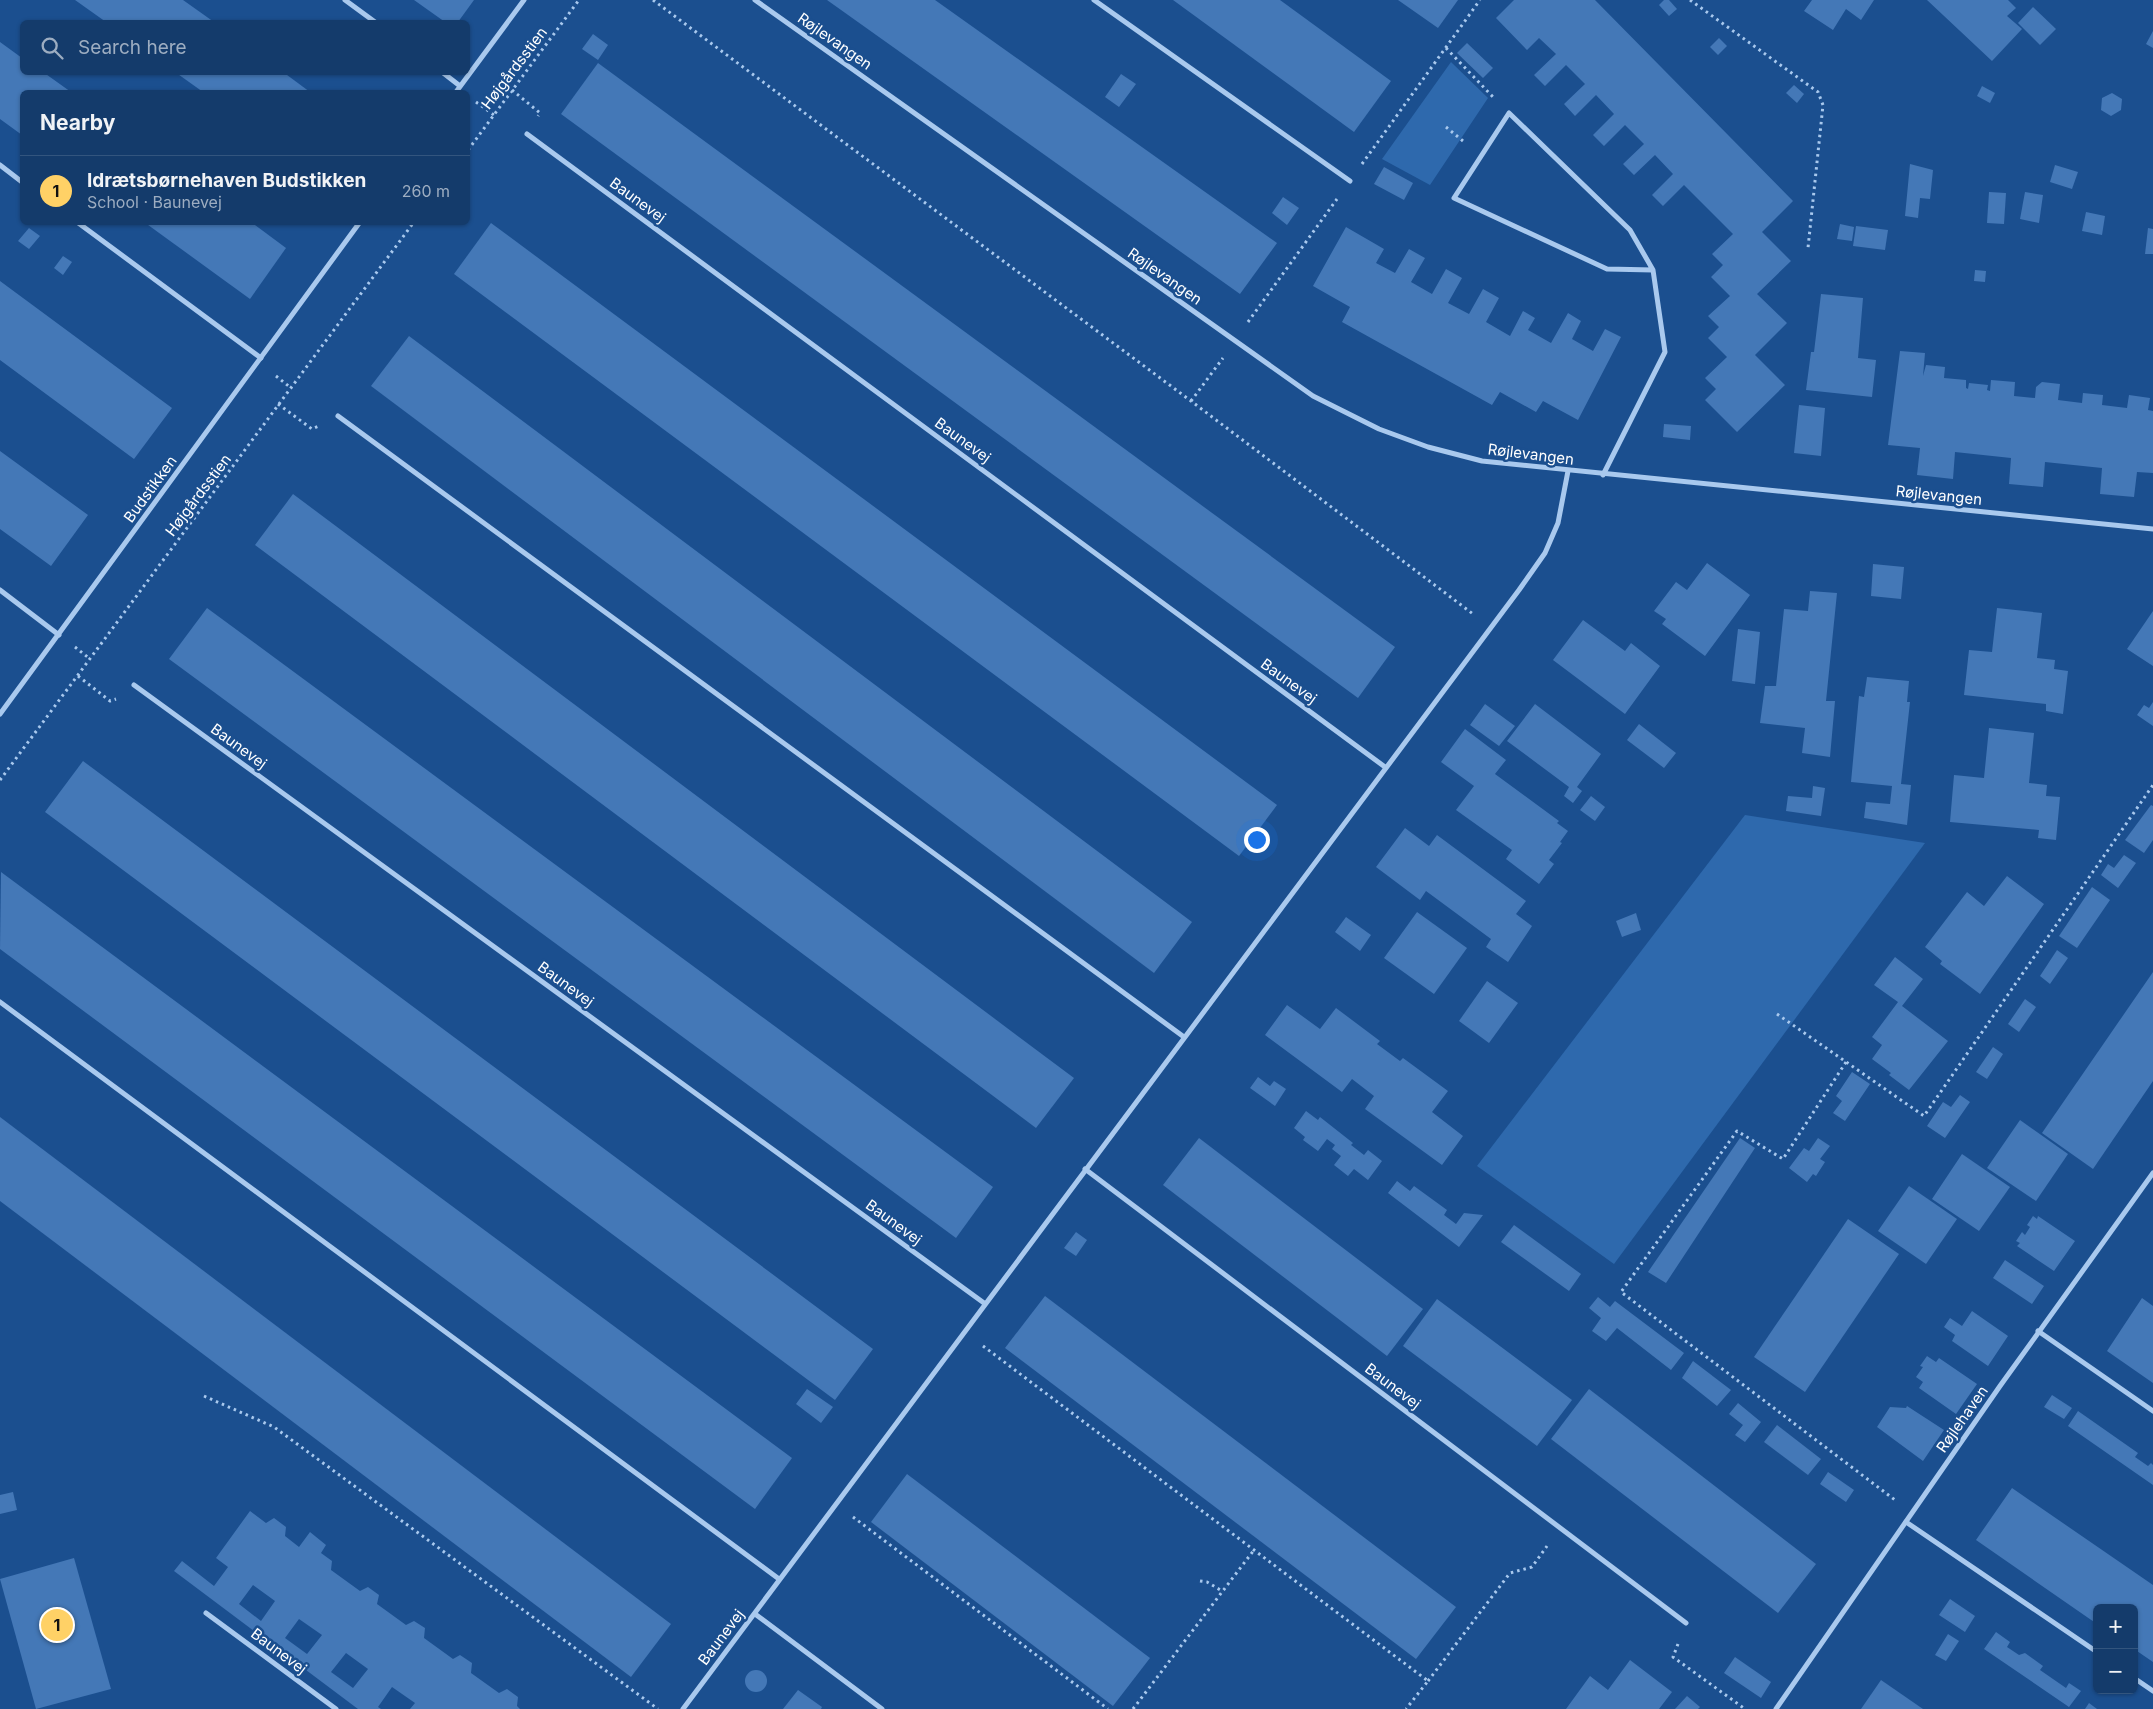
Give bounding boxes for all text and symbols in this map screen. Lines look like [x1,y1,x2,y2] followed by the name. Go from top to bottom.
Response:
[794,8,876,74] street label: Røjlevangen
[20,20,470,75] search box
[477,23,551,113] street label: Højgårdsstien
[38,34,66,62] icon: search
[78,36,187,59] text: Search here
[40,110,115,135] text: Nearby
[87,169,366,192] text: Idrætsbørnehaven Budstikken
[606,173,670,227] street label: Baunevej
[53,181,59,201] text: 1
[402,181,450,201] text: 260 m
[87,192,222,212] text: School · Baunevej
[1124,243,1206,309] street label: Røjlevangen
[931,413,995,467] street label: Baunevej
[1487,439,1575,469] street label: Røjlevangen
[161,450,235,540] street label: Højgårdsstien
[119,452,181,526] street label: Budstikken
[1895,481,1983,509] street label: Røjlevangen
[1257,654,1321,708] street label: Baunevej
[207,719,271,773] street label: Baunevej
[1244,827,1270,853] your location
[534,957,598,1011] street label: Baunevej
[862,1195,926,1249] street label: Baunevej
[1361,1359,1425,1413] street label: Baunevej
[1932,1382,1992,1456] street label: Røjlehaven
[2093,1604,2138,1694] map controls
[2093,1604,2138,1649] button: +
[694,1605,748,1669] street label: Baunevej
[41,1606,73,1644] pin: 1
[247,1624,311,1678] street label: Baunevej
[2093,1649,2138,1694] button: −

